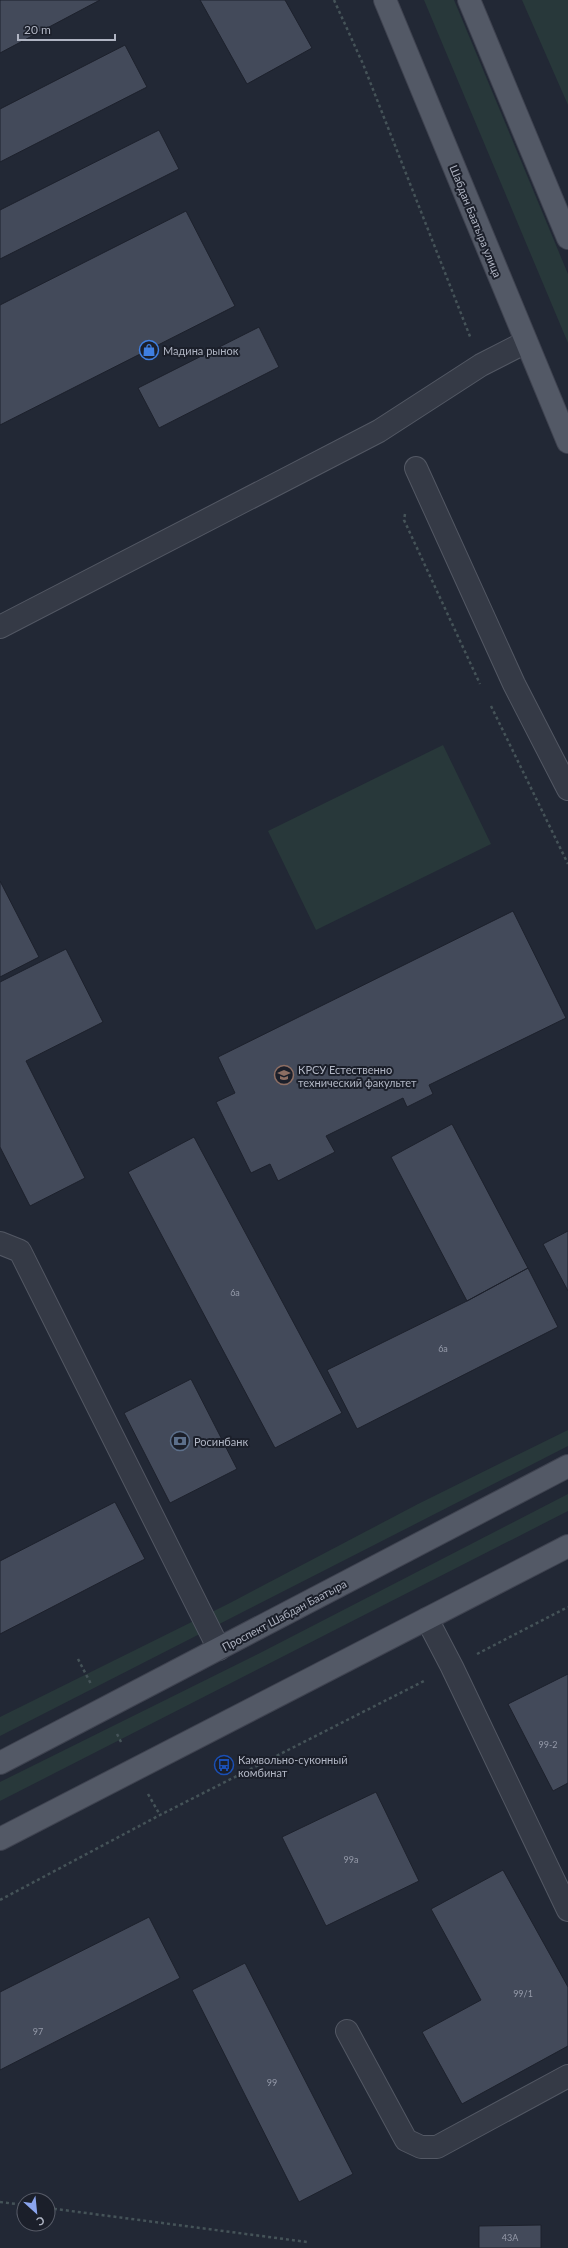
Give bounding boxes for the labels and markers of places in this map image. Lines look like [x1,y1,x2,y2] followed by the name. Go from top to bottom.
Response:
[138,339,160,361] shop icon: Мадина рынок
[163,344,239,357] place label: Мадина рынок
[298,1063,417,1089] place label: КРСУ Естественно технический факультет
[273,1064,295,1086] school or university icon: КРСУ Естественно технический факультет
[169,1430,191,1452] bank icon: Росинбанк
[194,1435,248,1448] place label: Росинбанк
[238,1753,348,1779] place label: Камвольно-суконный комбинат
[213,1754,235,1776] bus stop icon: Камвольно-суконный комбинат

